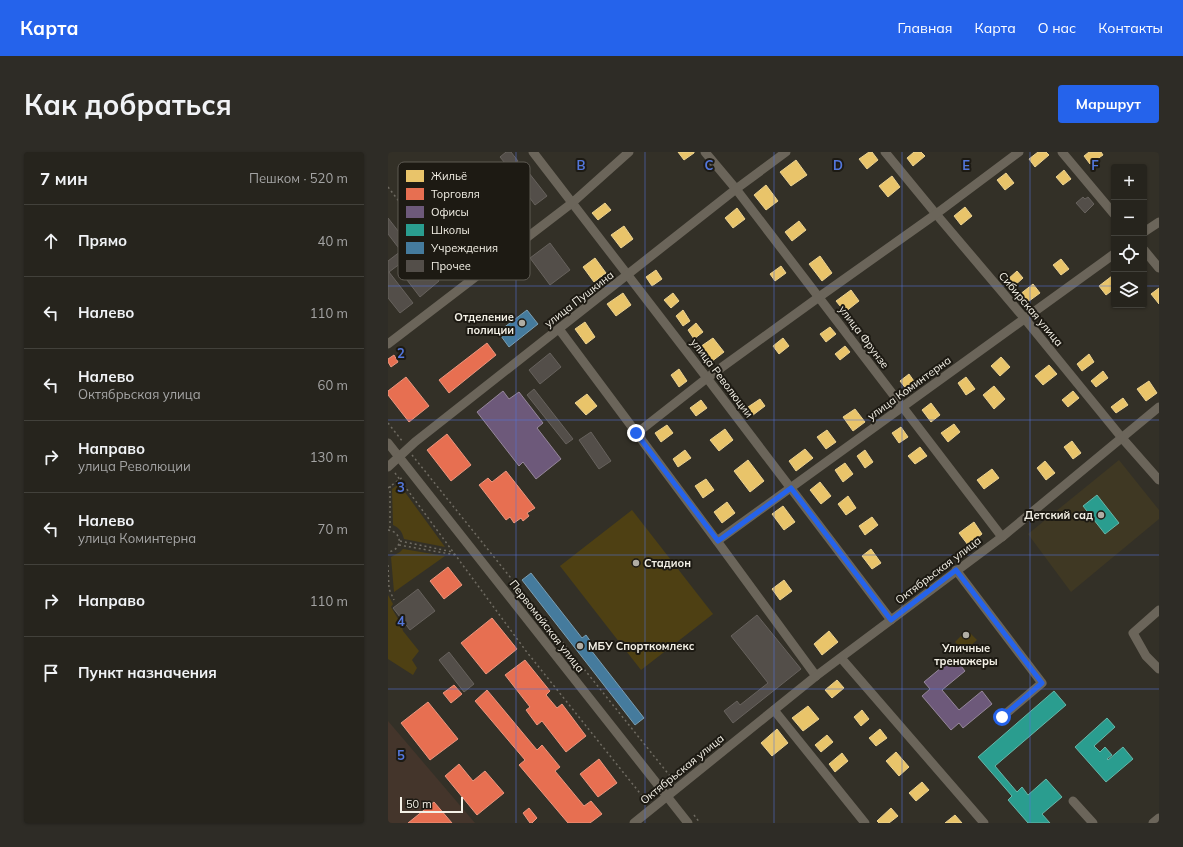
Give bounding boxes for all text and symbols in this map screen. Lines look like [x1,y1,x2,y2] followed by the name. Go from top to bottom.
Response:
[20,16,78,40] text: Карта
[898,19,953,37] text: Главная
[975,19,1016,37] text: Карта
[1038,19,1076,37] text: О нас
[1098,19,1163,37] text: Контакты
[1058,85,1159,123] button: Маршрут
[24,87,232,122] text: Как добраться
[577,157,586,173] text: B
[705,157,714,173] text: C
[833,157,843,173] text: D
[962,157,970,173] text: E
[1091,157,1099,173] text: F
[398,162,530,280] legend
[1111,164,1147,308] map controls
[1111,164,1147,200] button: +
[40,168,88,189] text: 7 мин
[431,169,467,183] text: Жильё
[249,170,348,186] text: Пешком · 520 m
[431,187,480,201] text: Торговля
[1111,200,1147,236] button: −
[431,205,469,219] text: Офисы
[431,223,470,237] text: Школы
[40,230,62,252] icon: ahead
[78,231,127,250] text: Прямо
[318,233,348,249] text: 40 m
[1111,236,1147,272] button: locate
[430,241,498,255] text: Учреждения
[431,259,471,273] text: Прочее
[542,268,616,330] street label: улица Пушкина
[996,269,1066,349] street label: Сибирская улица
[1111,272,1147,308] button: layers
[40,302,62,324] icon: left
[78,303,134,322] text: Налево
[836,303,892,371] street label: улица Фрунзе
[310,305,348,321] text: 110 m
[454,310,514,337] place label: Отделение полиции
[517,318,527,328] marker: Отделение полиции
[688,336,756,420] street label: улица Революции
[397,345,405,361] text: 2
[864,353,954,423] street label: улица Коминтерна
[78,367,134,386] text: Налево
[40,374,62,396] icon: left
[318,377,348,393] text: 60 m
[78,386,201,402] text: Октябрьская улица
[627,424,645,442] route end
[78,439,145,458] text: Направо
[40,446,62,468] icon: right
[310,449,348,465] text: 130 m
[78,458,191,474] text: улица Революции
[397,479,405,495] text: 3
[1024,508,1093,522] place label: Детский сад
[1096,510,1106,520] marker: Детский сад
[78,511,134,530] text: Налево
[40,518,62,540] icon: left
[318,521,348,537] text: 70 m
[78,530,196,546] text: улица Коминтерна
[892,533,984,607] street label: Октябрьская улица
[644,556,691,570] place label: Стадион
[631,558,641,568] marker: Стадион
[507,577,587,675] street label: Первомайская улица
[40,590,62,612] icon: right
[78,591,145,610] text: Направо
[310,593,348,609] text: 110 m
[397,613,405,629] text: 4
[961,630,971,640] marker: Уличные тренажеры
[588,639,695,653] place label: МБУ Спорткомлекс
[575,641,585,651] marker: МБУ Спорткомлекс
[934,641,998,668] place label: Уличные тренажеры
[40,662,62,684] icon: arrive
[78,663,217,682] text: Пункт назначения
[993,708,1011,726] route start
[637,731,727,807] street label: Октябрьская улица
[397,747,405,763] text: 5
[400,795,463,814] scale bar
[406,797,432,811] text: 50 m

